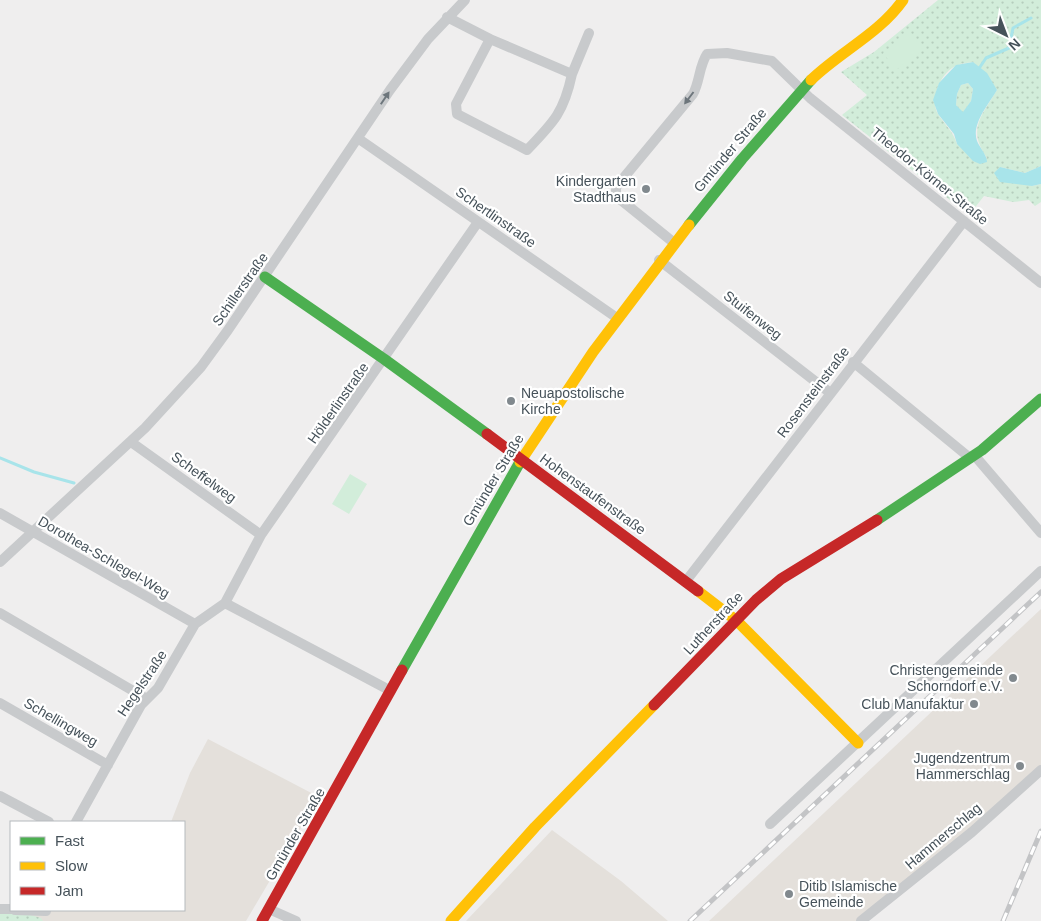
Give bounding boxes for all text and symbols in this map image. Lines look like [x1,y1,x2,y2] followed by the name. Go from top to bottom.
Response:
[981,10,1031,60] north arrow
[1006,35,1024,54] text: N
[380,91,390,105] one-way arrow
[684,91,695,104] one-way arrow
[690,105,770,195] street label: Gmünder Straße
[868,124,992,228] street label: Theodor-Körner-Straße
[556,173,636,205] place label: Kindergarten Stadthaus
[453,183,539,251] street label: Schertlinstraße
[640,183,652,195] marker: Kindergarten Stadthaus
[209,249,271,329] street label: Schillerstraße
[721,287,785,343] street label: Stuifenweg
[774,343,853,441] street label: Rosensteinstraße
[304,359,372,446] street label: Hölderlinstraße
[521,385,625,417] place label: Neuapostolische Kirche
[505,395,517,407] marker: Neuapostolische Kirche
[459,431,527,529] street label: Gmünder Straße
[169,448,239,506] street label: Scheffelweg
[537,450,649,538] street label: Hohenstaufenstraße
[35,513,173,601] street label: Dorothea-Schlegel-Weg
[680,588,746,657] street label: Lutherstraße
[114,647,170,719] street label: Hegelstraße
[889,662,1003,694] place label: Christengemeinde Schorndorf e.V.
[1007,672,1019,684] marker: Christengemeinde Schorndorf e.V.
[21,694,101,750] street label: Schellingweg
[861,696,964,712] place label: Club Manufaktur
[968,698,980,710] marker: Club Manufaktur
[913,750,1010,782] place label: Jugendzentrum Hammerschlag
[1014,760,1026,772] marker: Jugendzentrum Hammerschlag
[262,785,328,883] street label: Gmünder Straße
[902,800,984,872] street label: Hammerschlag
[10,821,185,911] legend
[55,832,85,849] text: Fast
[55,857,88,874] text: Slow
[799,878,897,910] place label: Ditib Islamische Gemeinde
[55,882,83,899] text: Jam
[783,888,795,900] marker: Ditib Islamische Gemeinde

